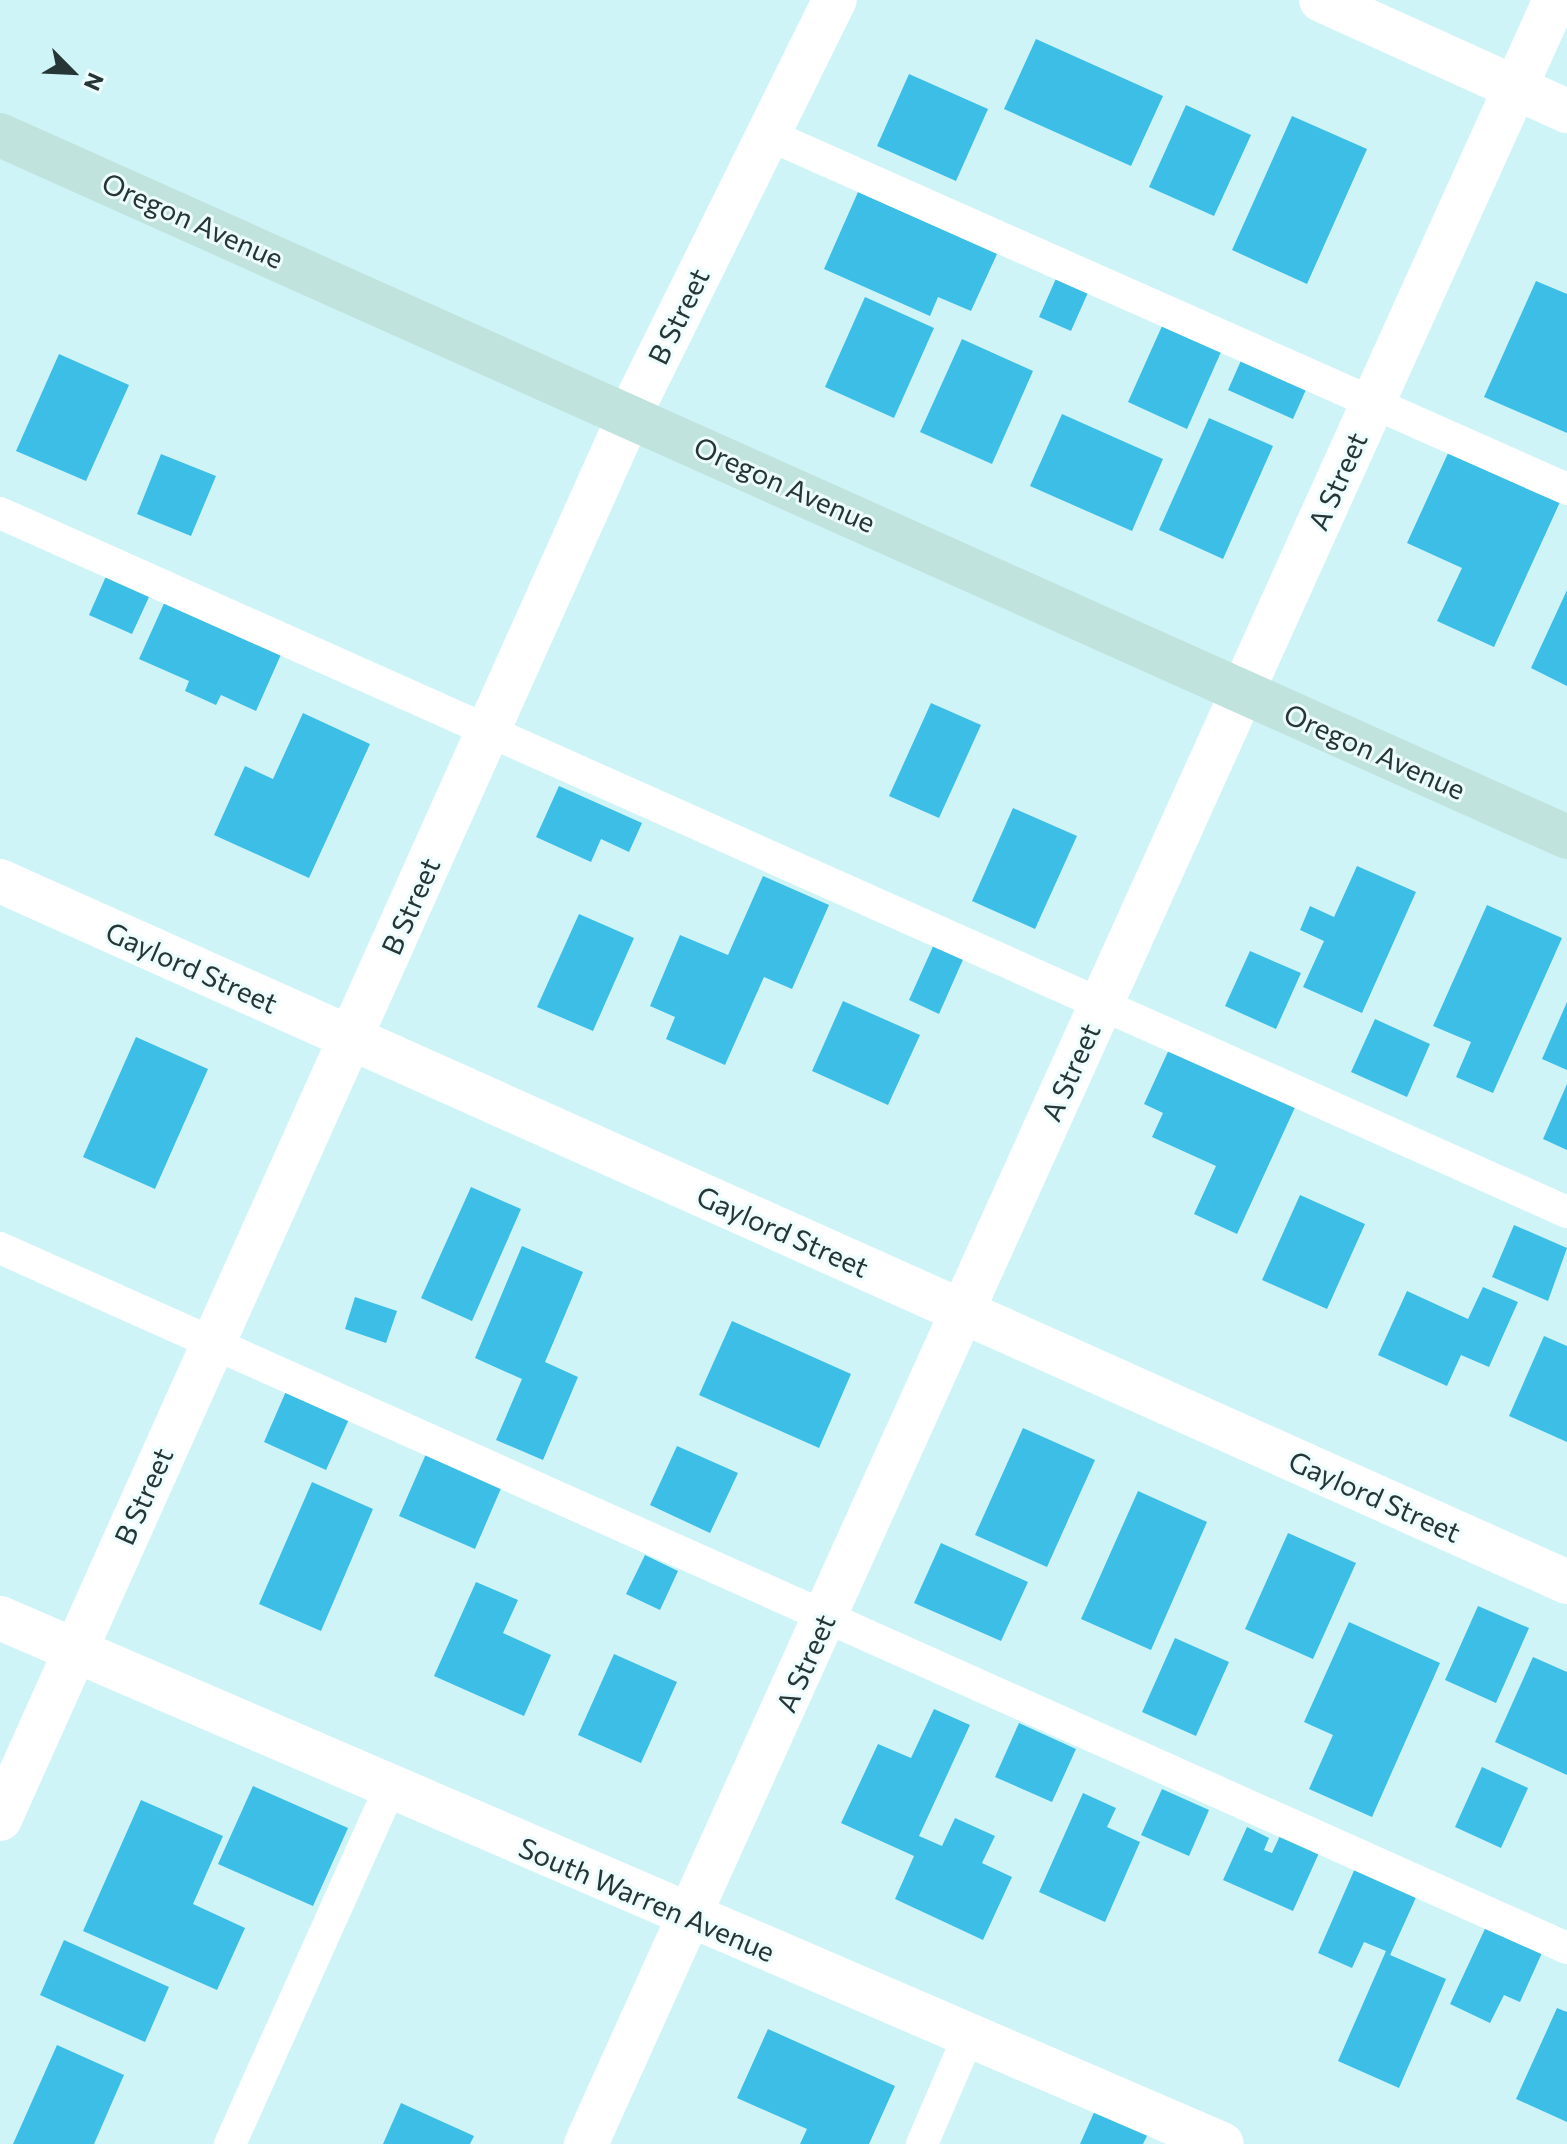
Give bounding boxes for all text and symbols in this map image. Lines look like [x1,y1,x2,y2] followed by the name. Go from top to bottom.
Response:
[32,32,112,112] north arrow
[79,69,110,95] text: N
[97,165,289,275] street label: Oregon Avenue
[640,263,716,369] street label: B Street
[1301,427,1373,535] street label: A Street
[689,429,881,539] street label: Oregon Avenue
[1279,696,1471,806] street label: Oregon Avenue
[374,852,446,960] street label: B Street
[101,914,283,1020] street label: Gaylord Street
[1034,1018,1106,1126] street label: A Street
[692,1178,874,1284] street label: Gaylord Street
[107,1442,179,1550] street label: B Street
[1284,1443,1466,1549] street label: Gaylord Street
[769,1609,841,1717] street label: A Street
[514,1830,780,1968] street label: South Warren Avenue

